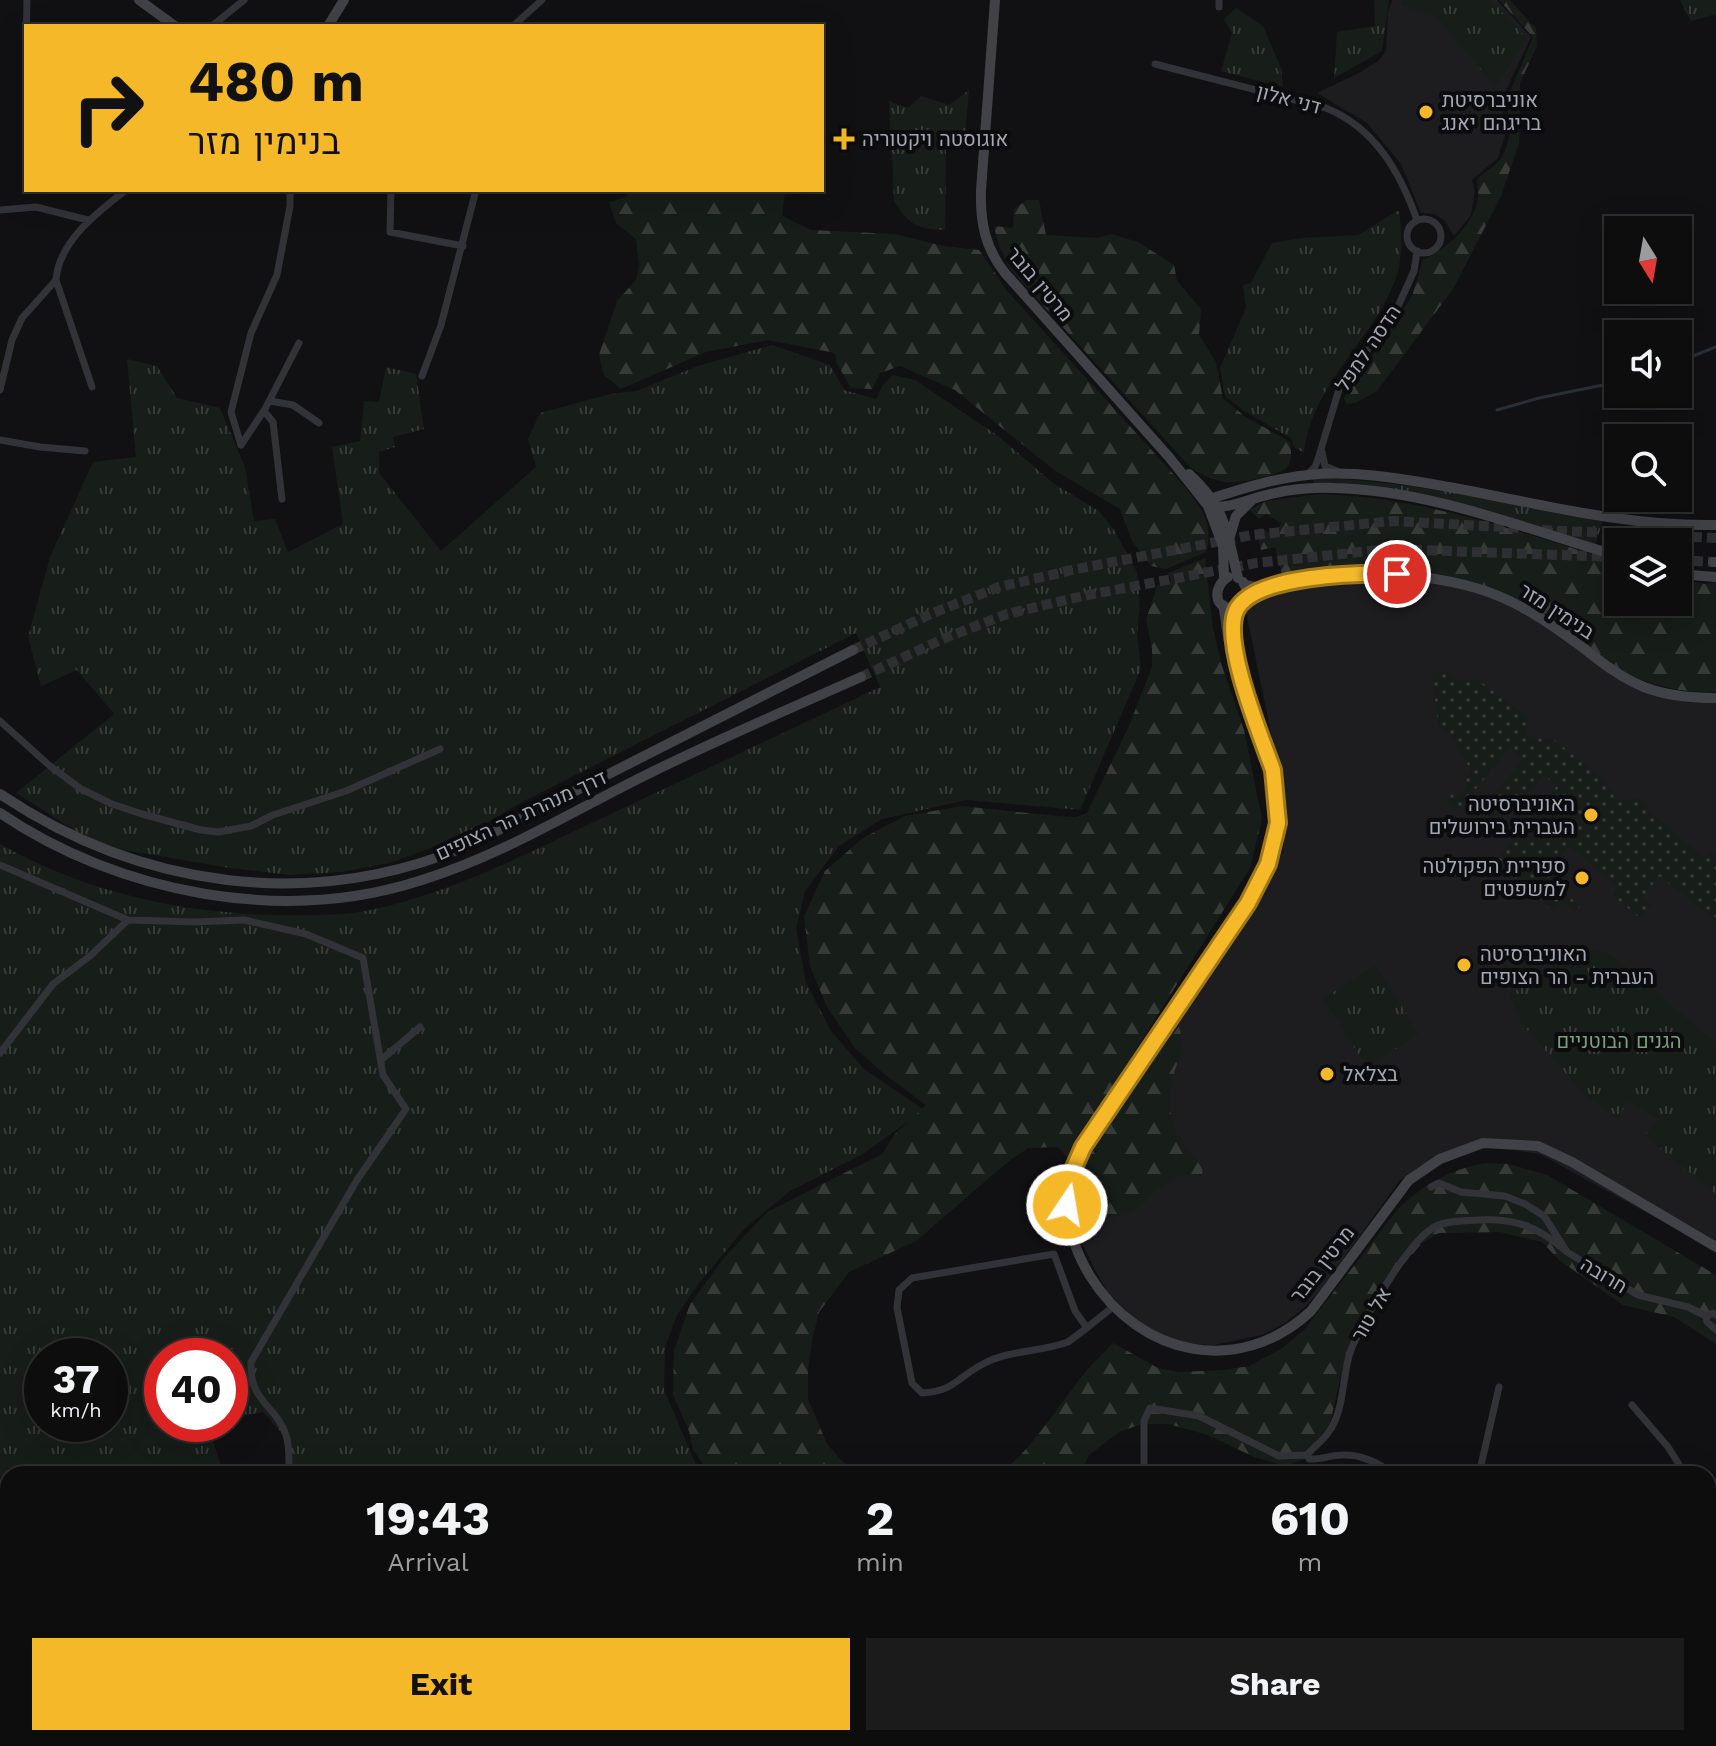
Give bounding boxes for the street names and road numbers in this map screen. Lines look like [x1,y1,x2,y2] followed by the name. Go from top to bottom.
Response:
[1254,79,1324,119] street label: דני אלון
[1002,242,1078,326] street label: מרטין בובר
[1330,300,1406,396] street label: הדסה למפל
[1515,578,1599,644] street label: בנימין מזר
[432,765,610,865] street label: דרך מנהרת הר הצופים
[1285,1221,1359,1307] street label: מרטין בובר
[1576,1252,1632,1298] street label: חרובה
[1346,1283,1396,1345] street label: אל טור

